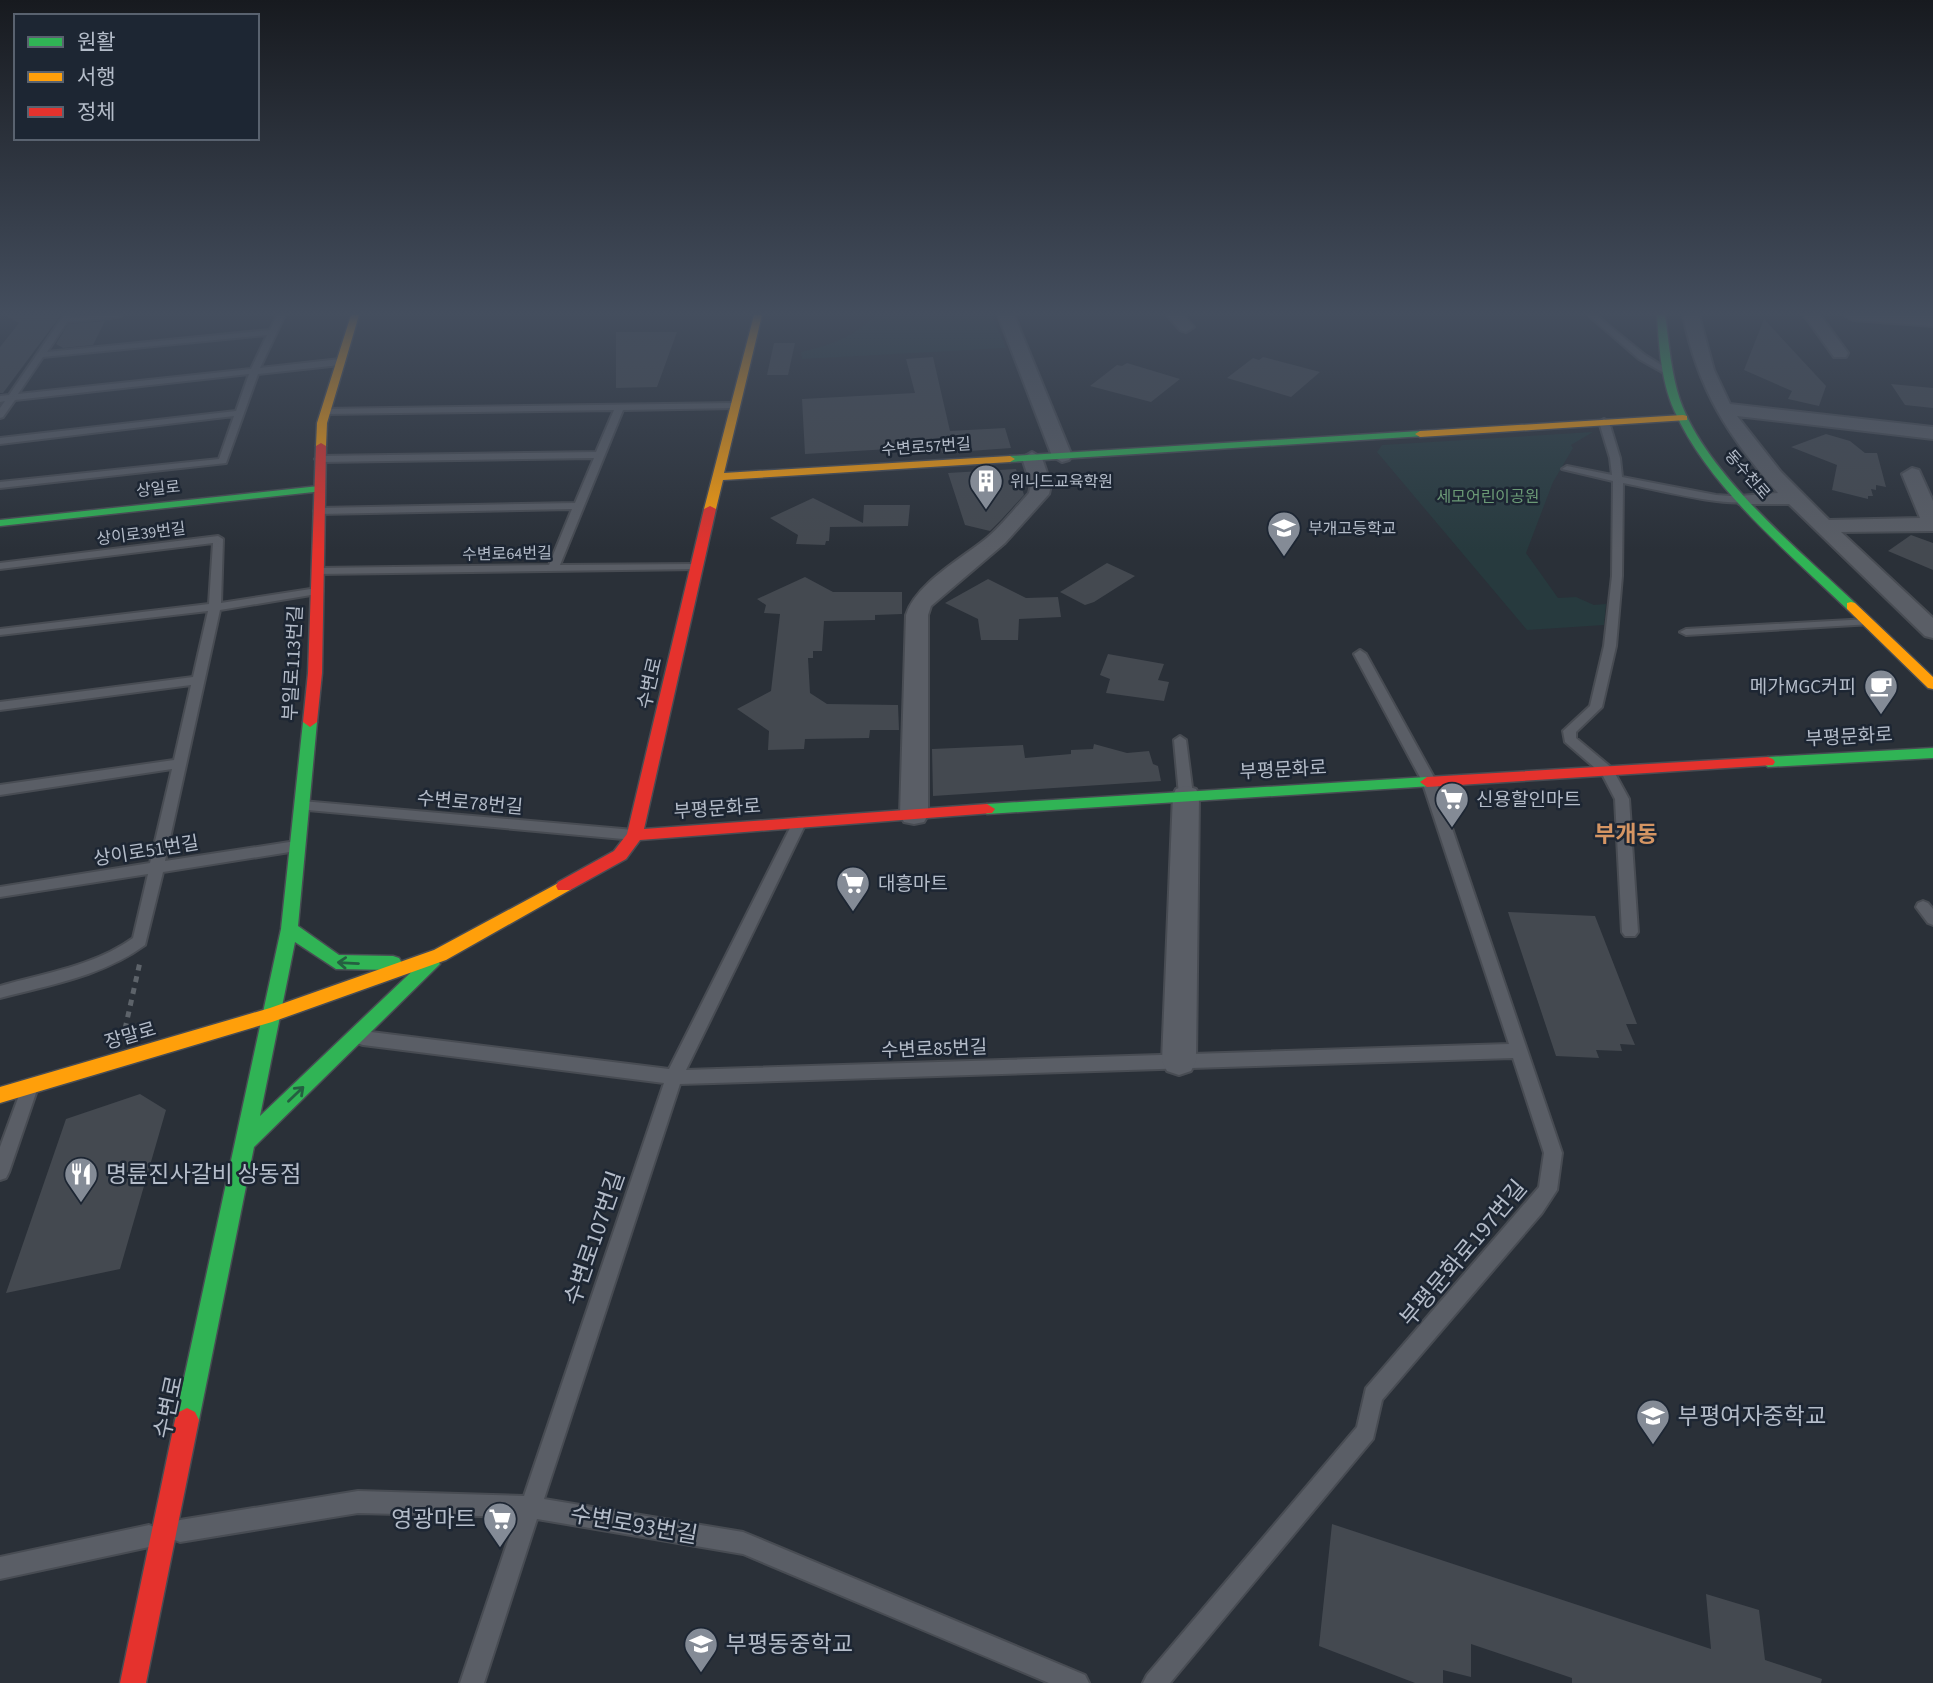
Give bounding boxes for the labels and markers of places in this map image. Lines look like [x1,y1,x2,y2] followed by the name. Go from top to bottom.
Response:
[967,462,1005,511] building icon: 위니드교육학원
[1010,471,1113,493] place label: 위니드교육학원
[1265,509,1303,558] school or university icon: 부개고등학교
[1308,518,1396,540] place label: 부개고등학교
[1862,667,1900,716] cafe icon: 메가MGC커피
[1750,674,1856,701] place label: 메가MGC커피
[1433,780,1471,829] supermarket icon: 신용할인마트
[1476,787,1581,814] place label: 신용할인마트
[834,864,872,913] supermarket icon: 대흥마트
[878,871,948,898] place label: 대흥마트
[62,1155,100,1204] restaurant icon: 명륜진사갈비 상동점
[106,1158,301,1191] place label: 명륜진사갈비 상동점
[1634,1397,1672,1446] school or university icon: 부평여자중학교
[1678,1400,1826,1433] place label: 부평여자중학교
[481,1500,519,1549] supermarket icon: 영광마트
[391,1503,476,1536] place label: 영광마트
[682,1625,720,1674] school or university icon: 부평동중학교
[726,1628,853,1661] place label: 부평동중학교

